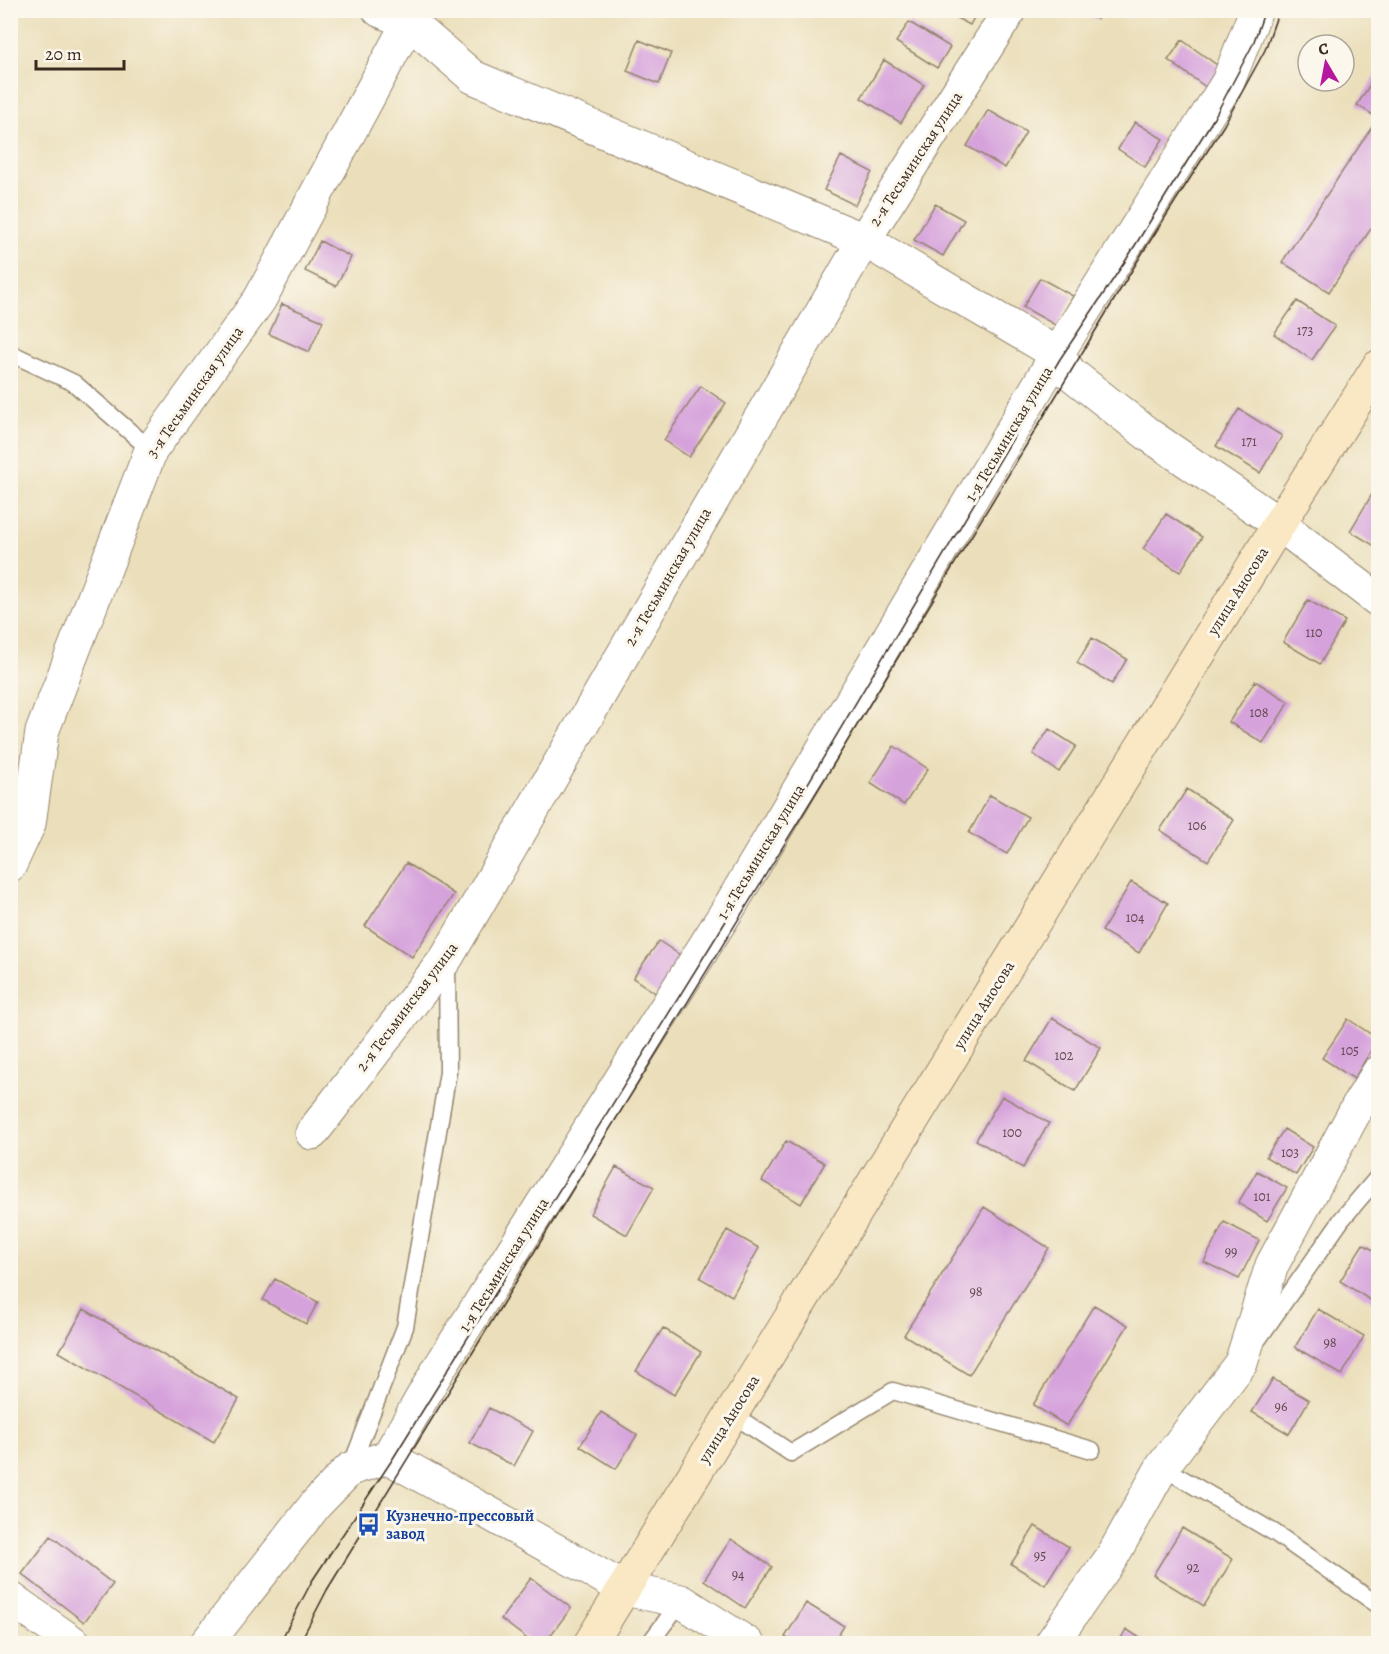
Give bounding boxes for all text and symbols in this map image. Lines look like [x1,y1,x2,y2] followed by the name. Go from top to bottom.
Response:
[36,33,124,71] scale bar
[1296,33,1356,93] north arrow
[1317,37,1330,61] text: С
[45,42,82,66] text: 20 m
[864,87,968,231] street label: 2-я Тесьминская улица
[141,321,249,462] street label: 3-я Тесьминская улица
[1297,321,1313,340] house number: 173
[960,362,1059,506] street label: 1-я Тесьминская улица
[1241,432,1257,451] house number: 171
[619,503,717,650] street label: 2-я Тесьминская улица
[1202,542,1274,640] street label: улица Аносова
[1305,623,1323,642] house number: 110
[1249,703,1269,722] house number: 108
[712,780,811,924] street label: 1-я Тесьминская улица
[1188,816,1206,835] house number: 106
[1126,908,1144,927] house number: 104
[351,937,463,1076] street label: 2-я Тесьминская улица
[948,956,1020,1054] street label: улица Аносова
[1341,1041,1359,1060] house number: 105
[1055,1046,1074,1065] house number: 102
[1002,1123,1022,1142] house number: 100
[1281,1143,1299,1162] house number: 103
[1253,1187,1271,1206] house number: 101
[454,1193,555,1336] street label: 1-я Тесьминская улица
[1225,1242,1237,1261] house number: 99
[969,1282,983,1301] house number: 98
[1323,1333,1337,1352] house number: 98
[693,1370,765,1468] street label: улица Аносова
[1275,1397,1287,1416] house number: 96
[386,1505,534,1545] place label: Кузнечно-прессовый завод
[355,1512,381,1538] bus stop icon: Кузнечно-прессовый завод
[1034,1546,1046,1565] house number: 95
[1186,1558,1200,1577] house number: 92
[732,1565,744,1584] house number: 94

